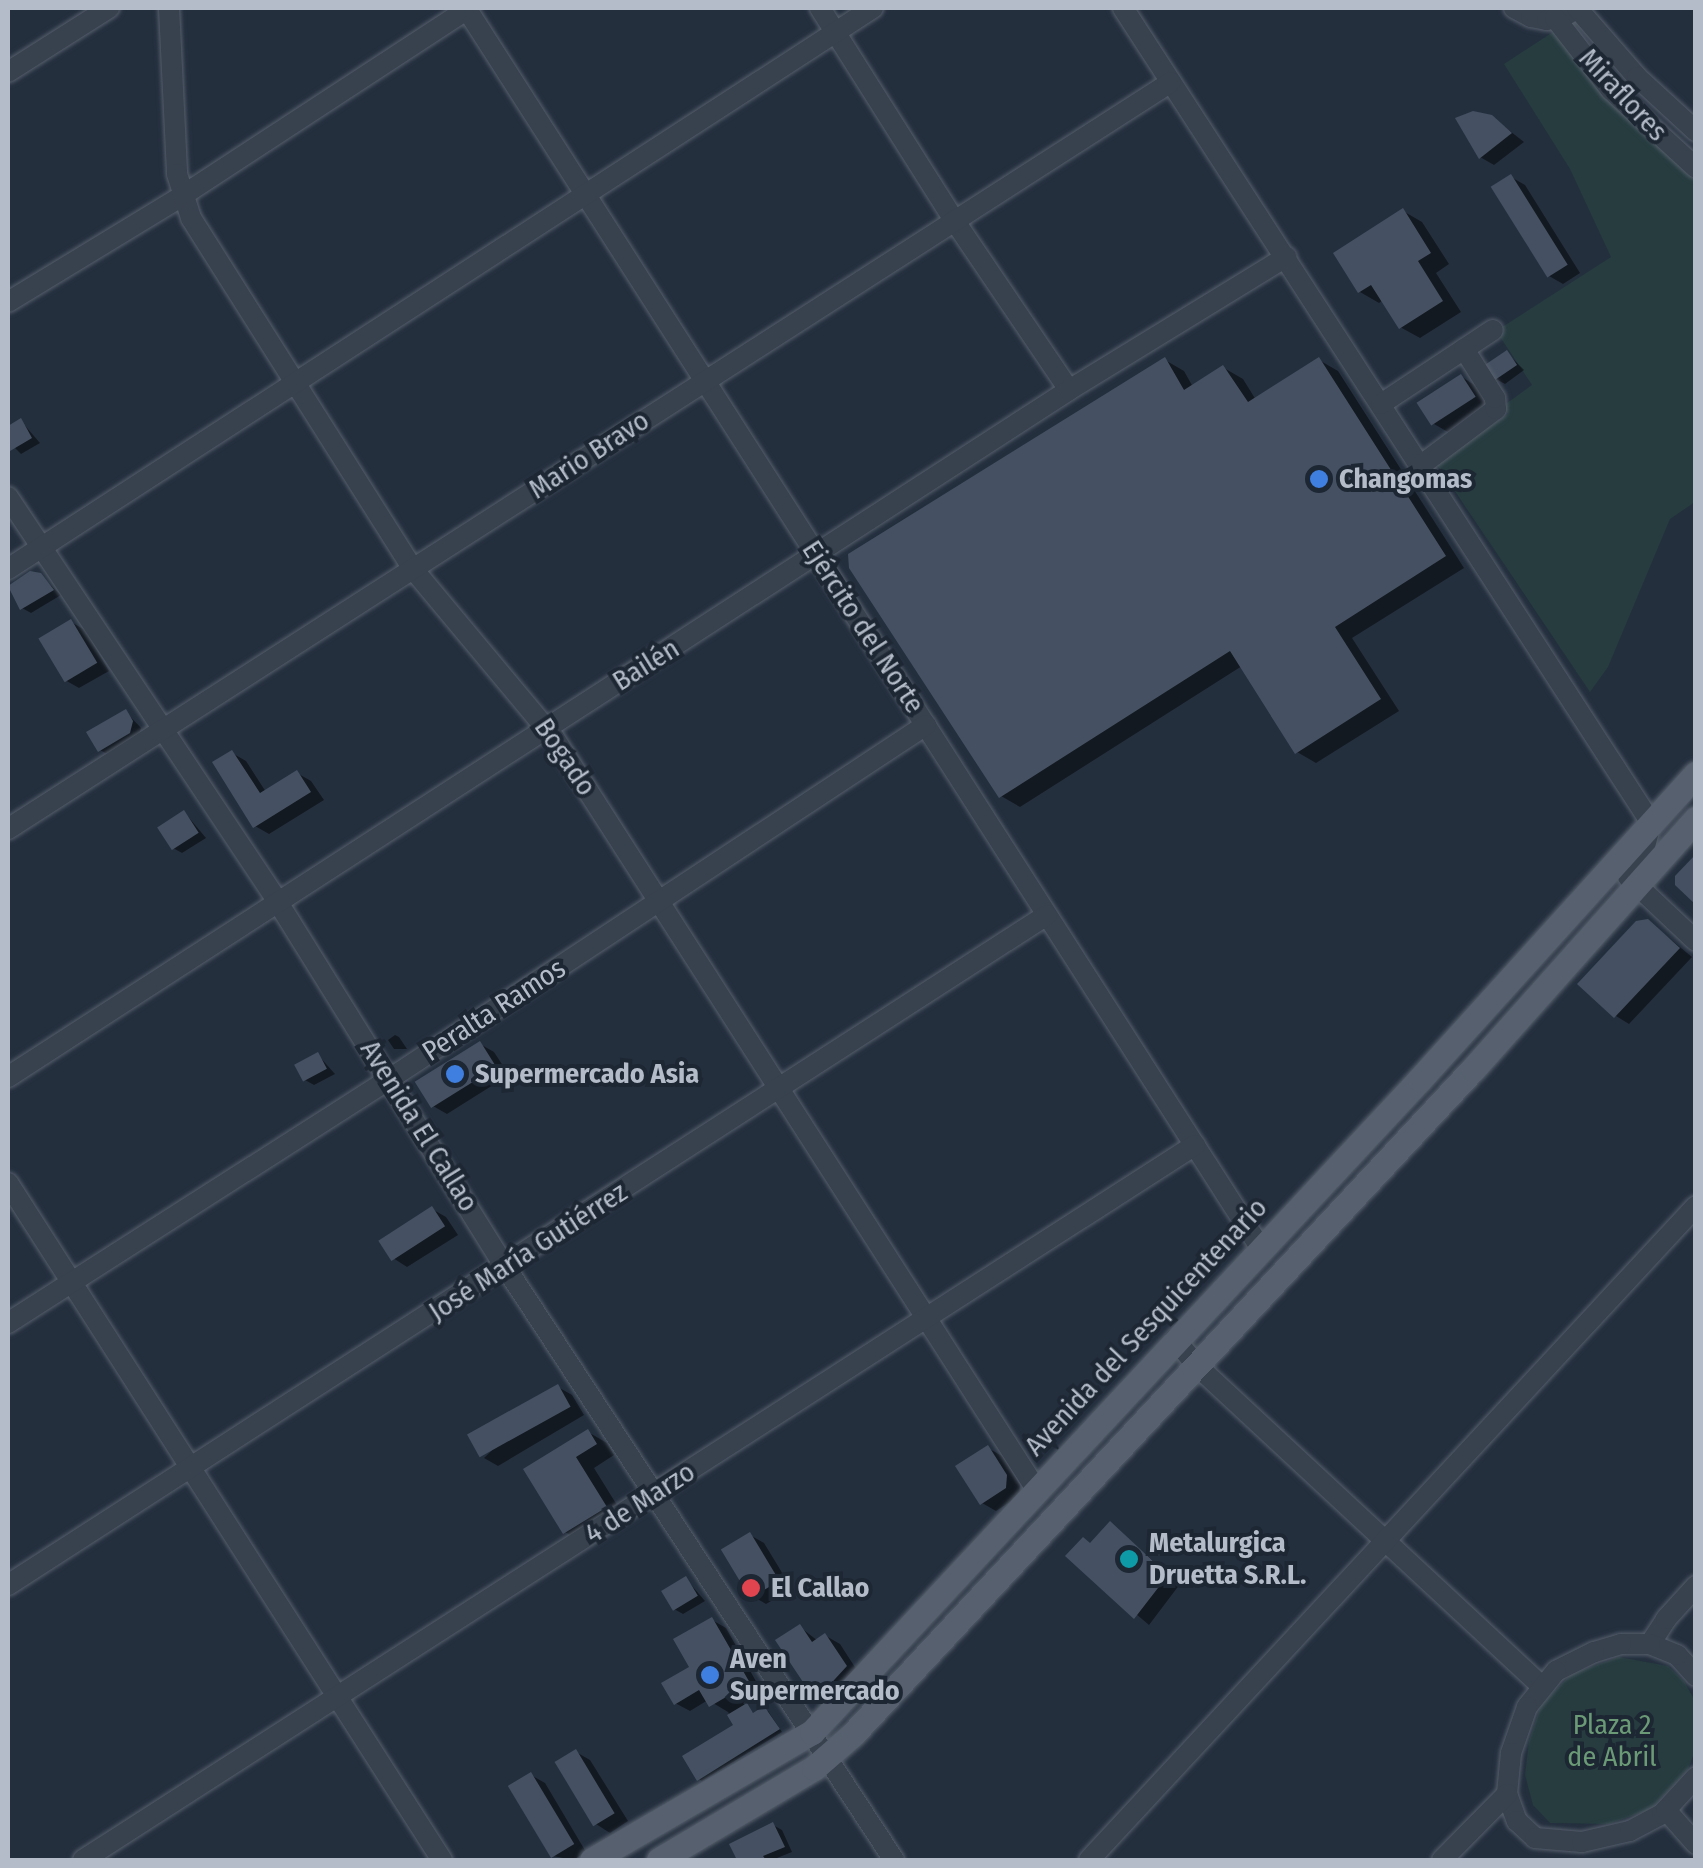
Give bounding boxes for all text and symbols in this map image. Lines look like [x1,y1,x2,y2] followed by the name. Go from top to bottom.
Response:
[1572,42,1674,148] street label: Miraflores
[523,404,655,506] street label: Mario Bravo
[1339,462,1472,496] place label: Changomas
[1308,468,1330,490] marker: Changomas
[795,534,931,720] street label: Ejército del Norte
[607,632,685,698] street label: Bailén
[527,712,603,802] street label: Bogado
[416,951,572,1069] street label: Peralta Ramos
[353,1034,485,1218] street label: Avenida El Callao
[475,1057,699,1091] place label: Supermercado Asia
[444,1063,466,1085] marker: Supermercado Asia
[423,1175,633,1329] street label: José María Gutiérrez
[1018,1191,1274,1463] street label: Avenida del Sesquicentenario
[579,1455,701,1551] street label: 4 de Marzo
[1149,1526,1306,1592] place label: Metalurgica Druetta S.R.L.
[1118,1548,1140,1570] marker: Metalurgica Druetta S.R.L.
[771,1571,870,1605] place label: El Callao
[740,1577,762,1599] marker: El Callao
[730,1642,900,1708] place label: Aven Supermercado
[699,1664,721,1686] marker: Aven Supermercado
[1567,1708,1657,1774] park label: Plaza 2 de Abril

